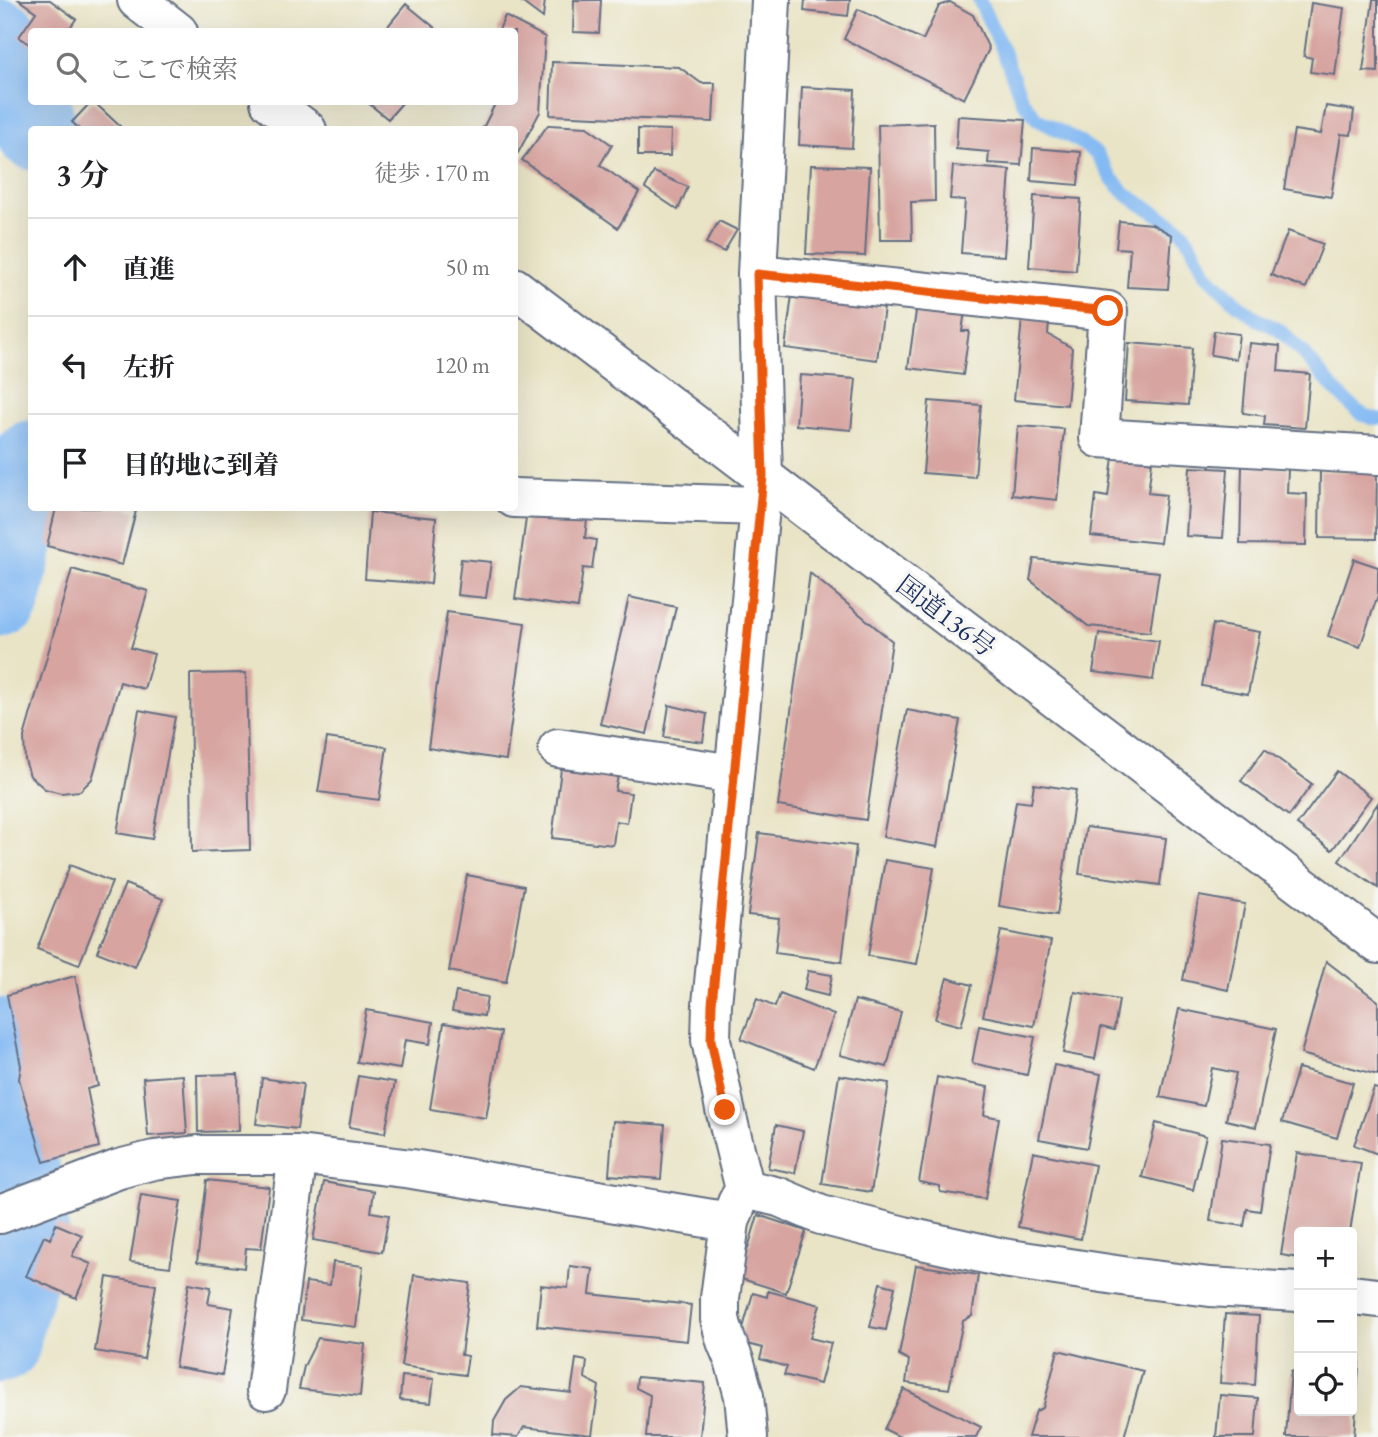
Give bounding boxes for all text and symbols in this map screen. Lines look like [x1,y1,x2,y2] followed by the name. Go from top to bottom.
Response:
[28,28,518,105] search box
[52,48,90,86] icon: search
[108,52,238,86] text: ここで検索
[56,155,109,194] text: 3 分
[375,158,490,188] text: 徒歩 · 170 m
[56,248,94,286] icon: ahead
[123,252,175,286] text: 直進
[445,252,490,282] text: 50 m
[1092,295,1123,326] route start
[56,346,94,384] icon: left
[123,350,175,384] text: 左折
[434,350,490,380] text: 120 m
[56,444,94,482] icon: arrive
[123,448,279,482] text: 目的地に到着
[890,568,1002,664] street label: 国道136号
[709,1094,740,1125] route end
[1294,1227,1357,1416] map controls
[1294,1227,1357,1290] button: +
[1294,1290,1357,1353] button: −
[1294,1353,1357,1416] button: locate

